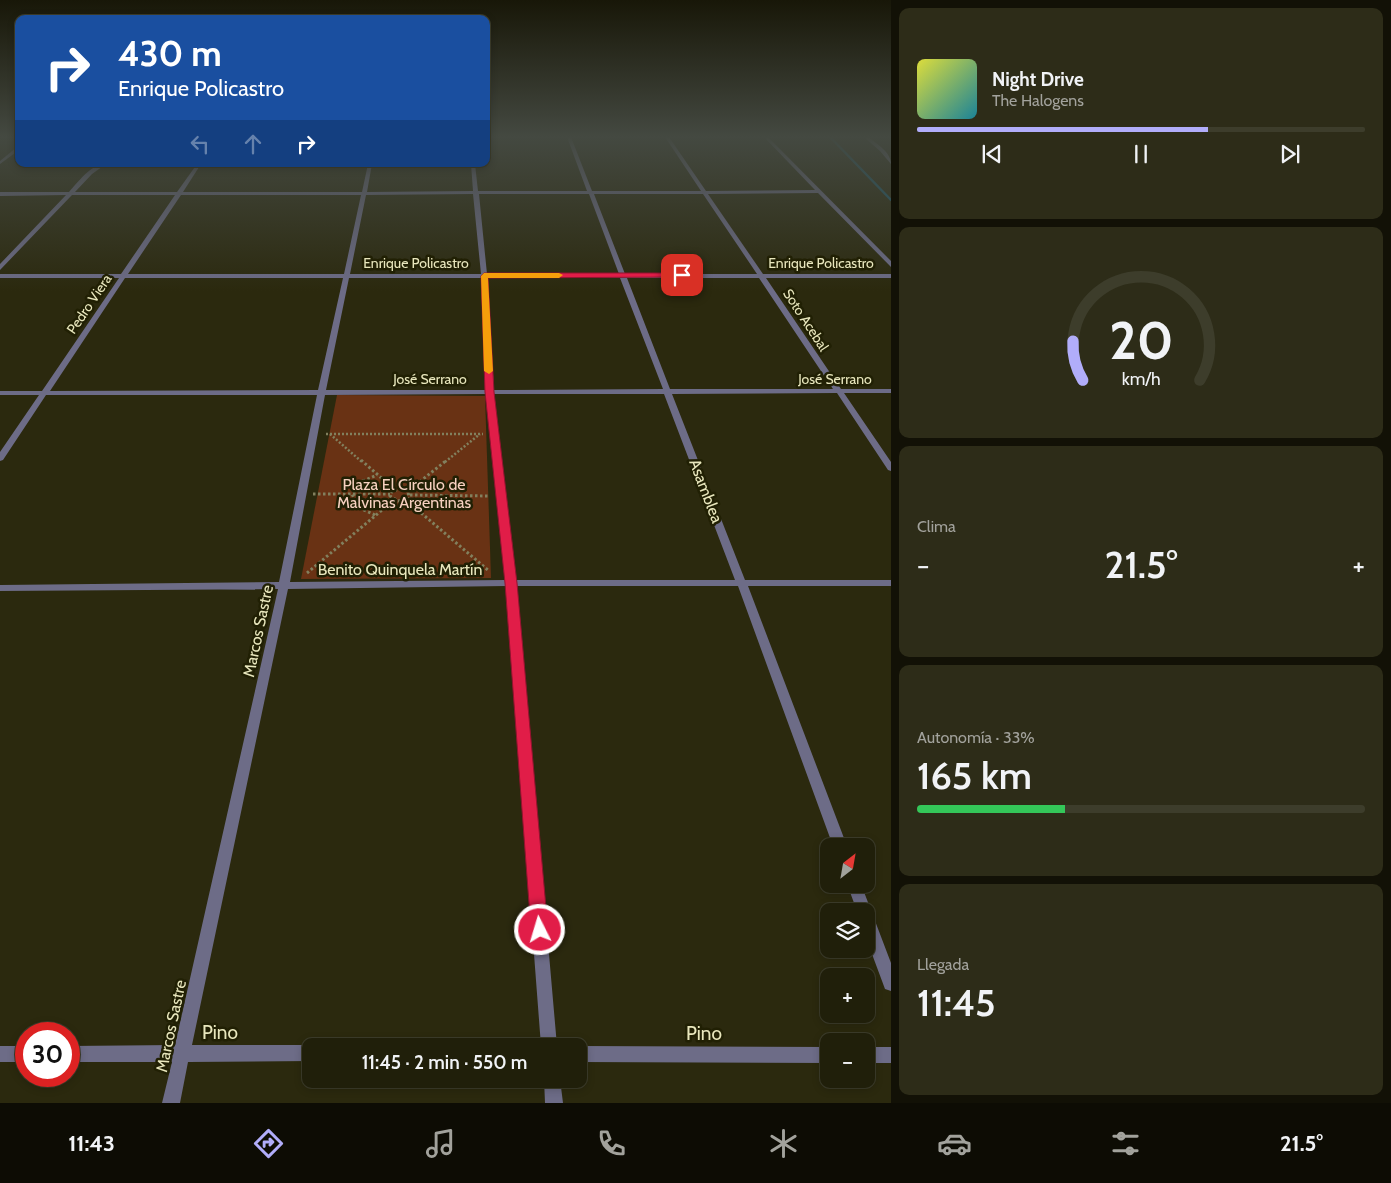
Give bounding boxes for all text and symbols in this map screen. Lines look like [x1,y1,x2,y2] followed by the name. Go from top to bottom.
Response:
[118,32,222,75] text: 430 m
[35,35,100,100] icon: right
[992,68,1084,91] text: Night Drive
[118,75,284,102] text: Enrique Policastro
[992,91,1084,110] text: The Halogens
[186,130,214,158] icon: left
[239,130,267,158] icon: ahead
[292,130,320,158] icon: right
[978,140,1006,168] icon: previous
[1127,140,1155,168] icon: pause
[1276,140,1304,168] icon: next
[363,254,469,272] street label: Enrique Policastro
[661,254,703,296] pin
[768,254,874,272] street label: Enrique Policastro
[668,261,696,289] icon: arrive
[62,270,116,337] street label: Pedro Viera
[779,285,833,355] street label: Soto Acebal
[1109,309,1173,372] text: 20
[1121,368,1161,389] text: km/h
[392,370,467,388] street label: José Serrano
[797,370,872,388] street label: José Serrano
[685,456,727,526] street label: Asamblea
[337,475,471,512] park label: Plaza El Círculo de Malvinas Argentinas
[917,517,956,536] text: Clima
[1104,541,1178,588] text: 21.5°
[917,548,929,582] text: −
[1353,548,1365,582] text: +
[318,560,482,579] street label: Benito Quinquela Martín
[239,583,277,679] street label: Marcos Sastre
[917,728,1035,747] text: Autonomía · 33%
[917,752,1032,799] text: 165 km
[820,838,875,892] north arrow
[820,838,875,1088] map controls
[513,903,565,955] position arrow
[820,903,875,958] button: layers
[917,955,969,974] text: Llegada
[820,968,875,1023] button: +
[152,978,190,1074] street label: Marcos Sastre
[917,979,996,1026] text: 11:45
[202,1021,238,1044] street label: Pino
[15,1022,80,1087] speed limit sign: 30
[686,1022,722,1045] street label: Pino
[820,1033,875,1088] button: −
[362,1051,527,1074] text: 11:45 · 2 min · 550 m
[251,1126,286,1161] icon: directions
[423,1126,458,1161] icon: music
[594,1126,629,1161] icon: phone
[766,1126,801,1161] icon: climate
[937,1126,972,1161] icon: car
[1108,1126,1143,1161] icon: filters
[68,1130,115,1157] text: 11:43
[1280,1130,1323,1157] text: 21.5°

